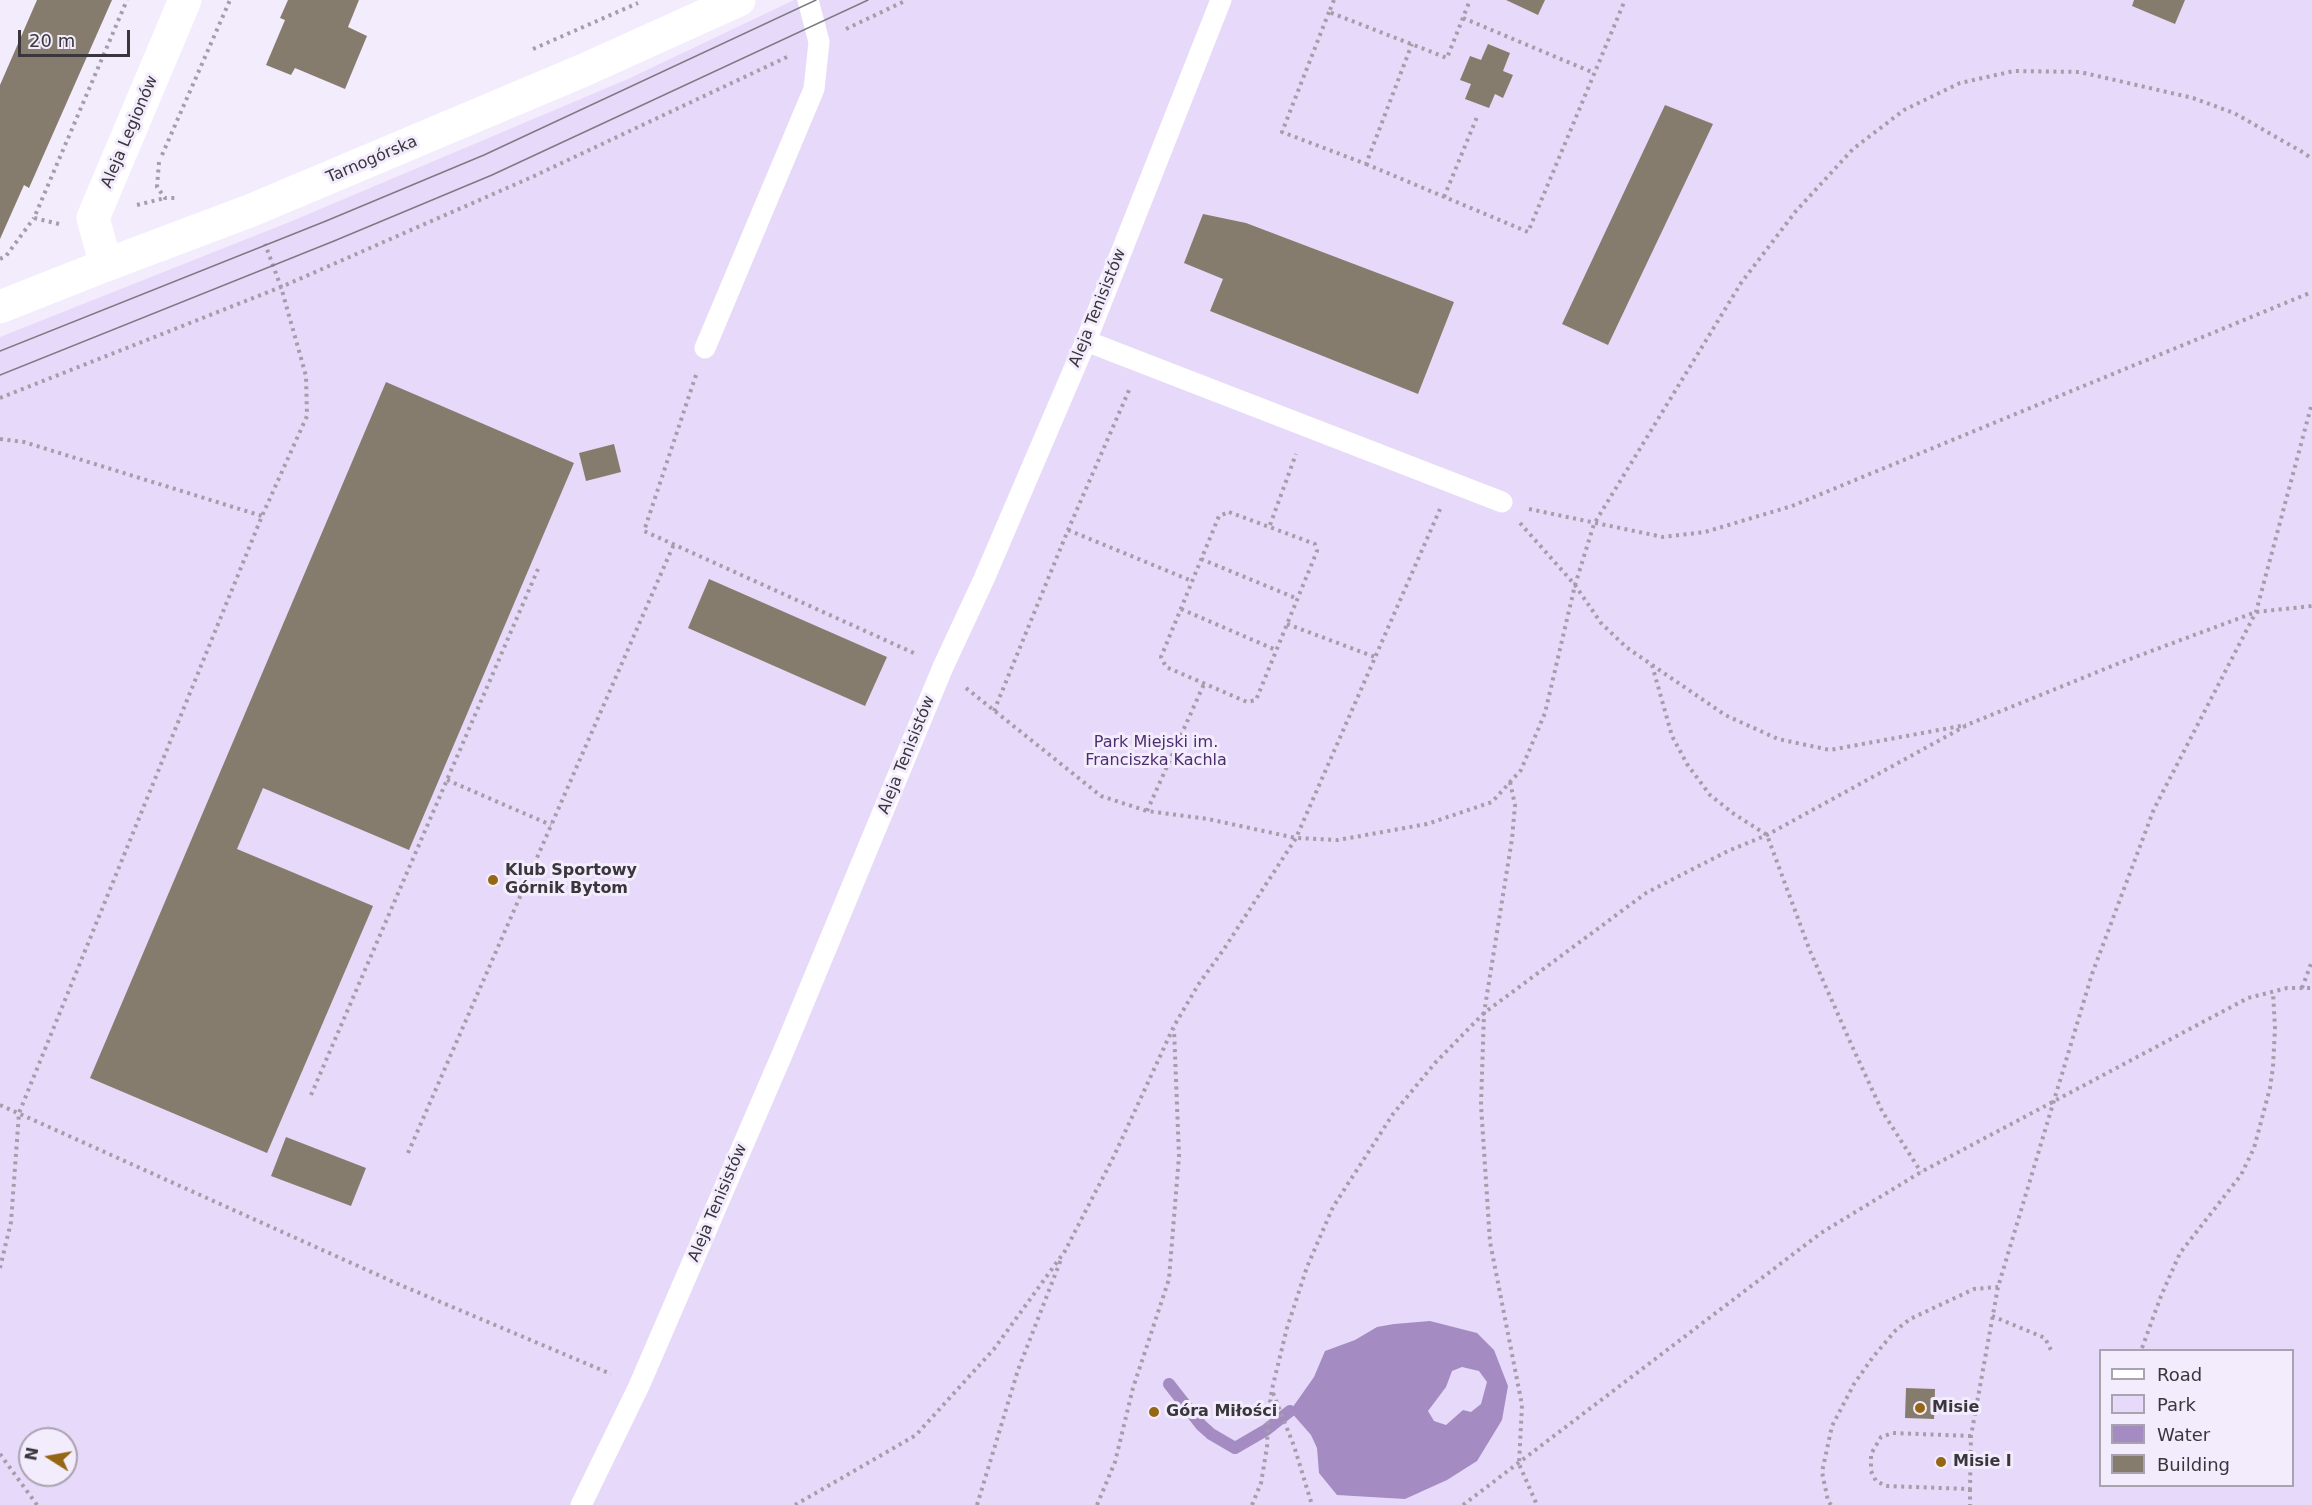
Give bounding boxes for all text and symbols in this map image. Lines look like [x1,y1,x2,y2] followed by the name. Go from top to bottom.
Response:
[21,18,134,56] scale bar
[29,30,75,51] text: 20 m
[98,73,162,191] street label: Aleja Legionów
[324,132,420,188] street label: Tarnogórska
[1065,246,1131,370] street label: Aleja Tenisistów
[874,693,940,817] street label: Aleja Tenisistów
[1085,733,1227,771] park label: Park Miejski im. Franciszka Kachla
[505,861,637,899] place label: Klub Sportowy Górnik Bytom
[486,873,500,887] marker: Klub Sportowy Górnik Bytom
[684,1141,752,1265] street label: Aleja Tenisistów
[2099,1349,2294,1487] legend
[2157,1364,2202,1385] text: Road
[2157,1394,2196,1415] text: Park
[1932,1398,1979,1418] place label: Misie
[1913,1401,1927,1415] marker: Misie
[1166,1402,1277,1422] place label: Góra Miłości
[1147,1405,1161,1419] marker: Góra Miłości
[2157,1424,2210,1445] text: Water
[18,1427,78,1487] north arrow
[21,1445,42,1462] text: N
[1953,1452,2012,1472] place label: Misie I
[2157,1454,2230,1475] text: Building
[1934,1455,1948,1469] marker: Misie I

